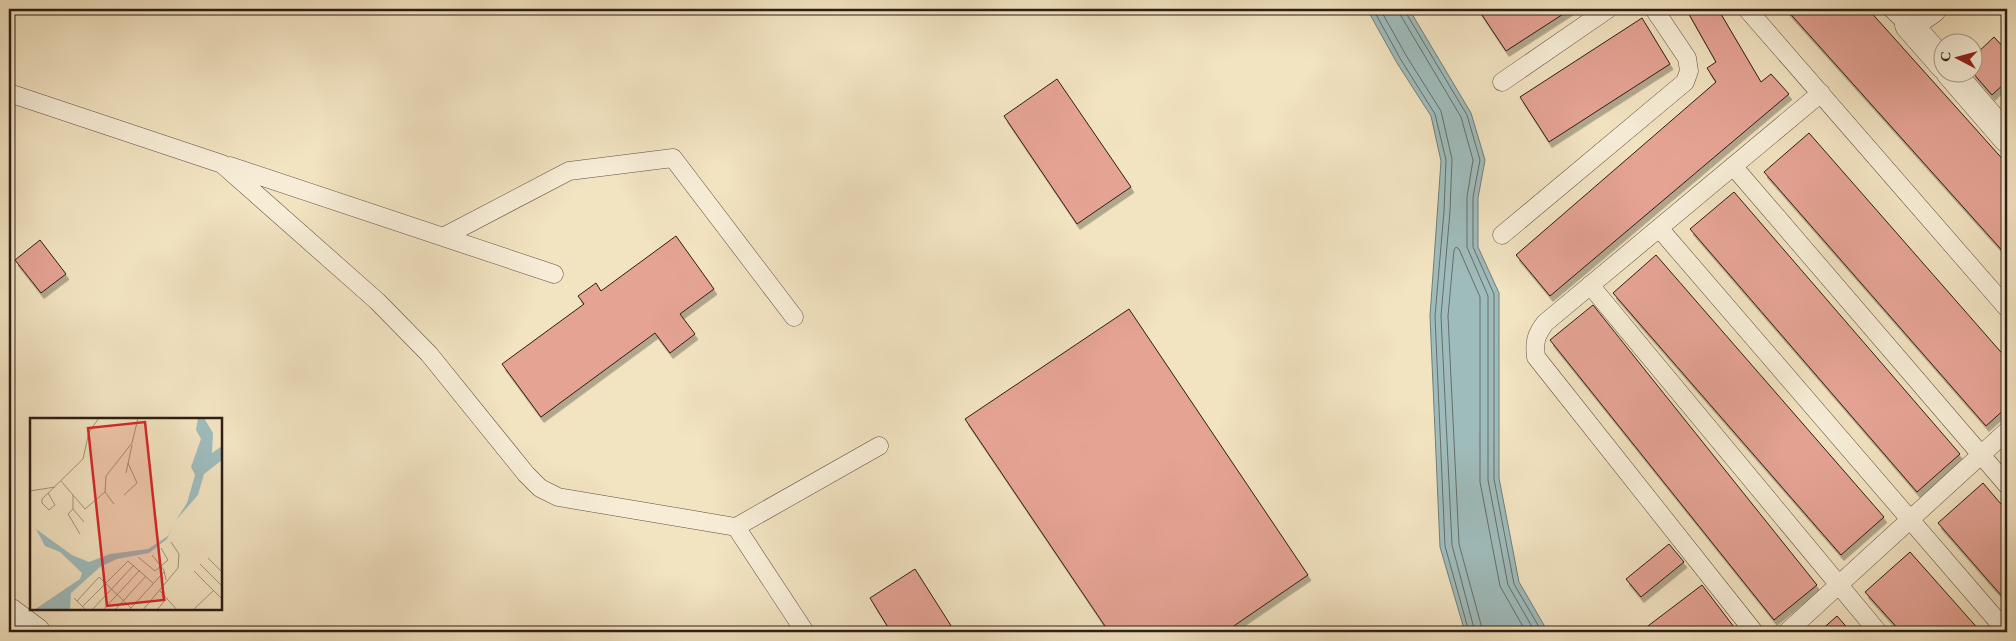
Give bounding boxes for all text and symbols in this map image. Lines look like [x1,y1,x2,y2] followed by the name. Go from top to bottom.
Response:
[1934,32,1984,82] north arrow
[1936,51,1955,63] text: С
[30,418,222,611] inset map

